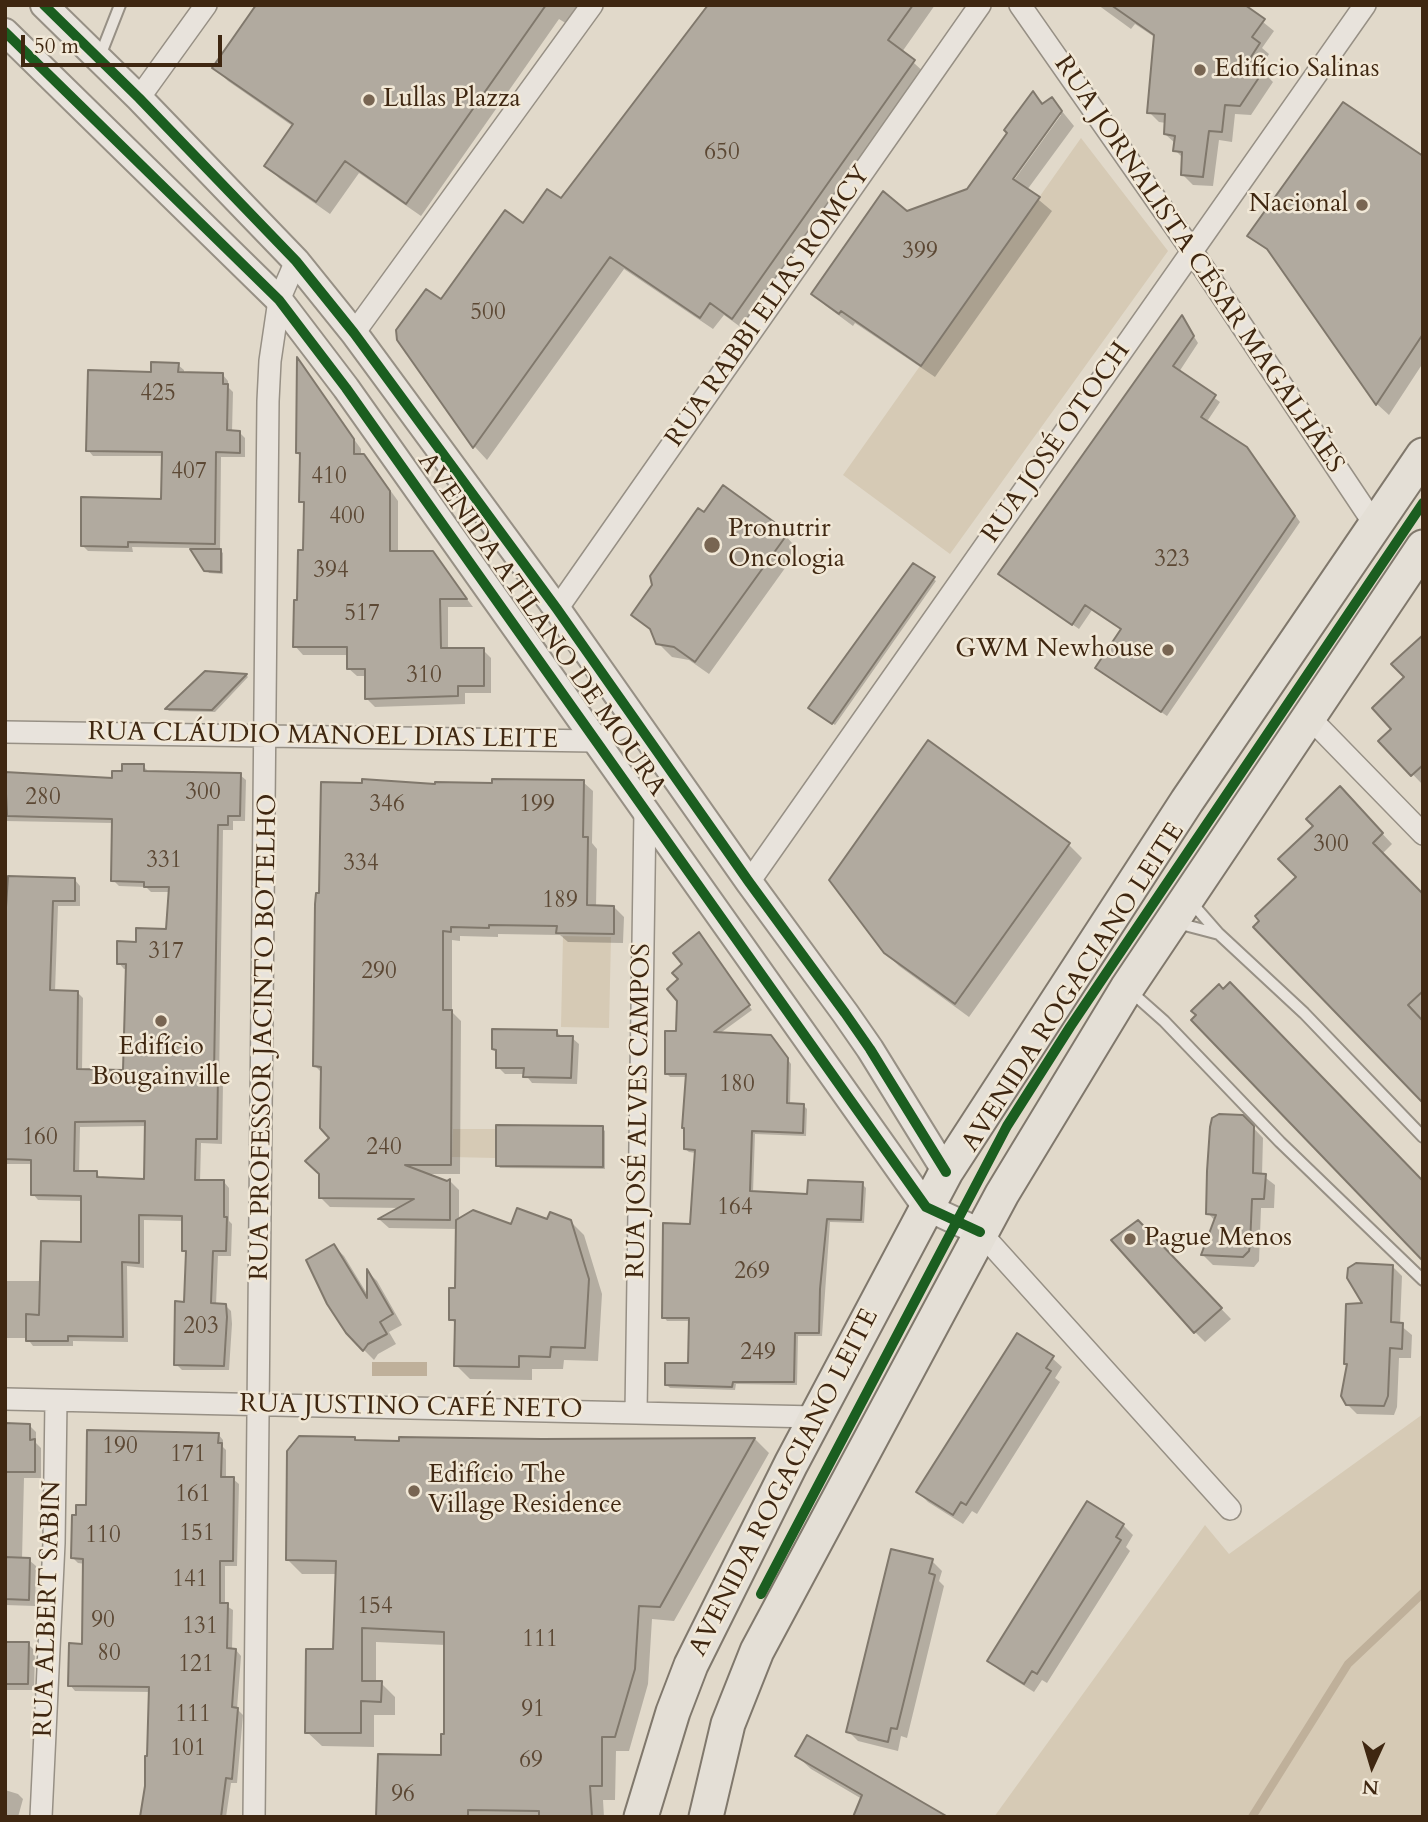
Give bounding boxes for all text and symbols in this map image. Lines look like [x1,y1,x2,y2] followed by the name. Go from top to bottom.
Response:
[24,21,226,65] scale bar
[34,32,79,61] text: 50 m
[1046,51,1350,479] street label: RUA JORNALISTA CÉSAR MAGALHÃES
[1214,54,1380,86] place label: Edifício Salinas
[1192,62,1208,78] marker: Edifício Salinas
[383,84,521,116] place label: Lullas Plazza
[361,92,377,108] marker: Lullas Plazza
[704,140,740,168] house number: 650
[660,161,878,453] street label: RUA RABBI ELIAS ROMCY
[1249,189,1348,221] place label: Nacional
[1354,197,1370,213] marker: Nacional
[902,239,938,267] house number: 399
[470,300,506,328] house number: 500
[976,337,1138,549] street label: RUA JOSÉ OTOCH
[140,381,176,409] house number: 425
[410,447,672,803] street label: AVENIDA ATILANO DE MOURA
[171,459,207,487] house number: 407
[311,464,347,492] house number: 410
[329,504,365,532] house number: 400
[728,514,845,576] place label: Pronutrir Oncologia
[702,535,722,555] marker: Pronutrir Oncologia
[1154,547,1190,575] house number: 323
[313,558,349,586] house number: 394
[344,601,380,629] house number: 517
[955,634,1154,666] place label: GWM Newhouse
[1160,642,1176,658] marker: GWM Newhouse
[406,663,442,691] house number: 310
[88,717,558,757] street label: RUA CLÁUDIO MANOEL DIAS LEITE
[185,780,221,808] house number: 300
[25,785,61,813] house number: 280
[369,792,405,820] house number: 346
[519,792,555,820] house number: 199
[245,793,285,1281] street label: RUA PROFESSOR JACINTO BOTELHO
[956,818,1192,1158] street label: AVENIDA ROGACIANO LEITE
[1313,832,1349,860] house number: 300
[146,848,182,876] house number: 331
[343,851,379,879] house number: 334
[542,888,578,916] house number: 189
[148,939,184,967] house number: 317
[621,943,659,1279] street label: RUA JOSÉ ALVES CAMPOS
[361,959,397,987] house number: 290
[153,1013,169,1029] marker: Edifício Bougainville
[91,1032,231,1094] place label: Edifício Bougainville
[719,1072,755,1100] house number: 180
[22,1125,58,1153] house number: 160
[366,1135,402,1163] house number: 240
[717,1195,753,1223] house number: 164
[1144,1223,1292,1255] place label: Pague Menos
[1122,1231,1138,1247] marker: Pague Menos
[734,1259,770,1287] house number: 269
[684,1304,886,1662] street label: AVENIDA ROGACIANO LEITE
[183,1314,219,1342] house number: 203
[740,1340,776,1368] house number: 249
[239,1389,583,1427] street label: RUA JUSTINO CAFÉ NETO
[102,1434,138,1462] house number: 190
[170,1442,206,1470] house number: 171
[428,1460,622,1522] place label: Edifício The Village Residence
[29,1480,69,1738] street label: RUA ALBERT SABIN
[175,1482,211,1510] house number: 161
[406,1483,422,1499] marker: Edifício The Village Residence
[179,1521,215,1549] house number: 151
[85,1523,121,1551] house number: 110
[172,1567,208,1595] house number: 141
[357,1594,393,1622] house number: 154
[91,1608,115,1636] house number: 90
[182,1614,218,1642] house number: 131
[522,1627,558,1655] house number: 111
[97,1641,121,1669] house number: 80
[178,1652,214,1680] house number: 121
[521,1697,545,1725] house number: 91
[175,1702,211,1730] house number: 111
[1337,1731,1407,1801] north arrow
[170,1736,206,1764] house number: 101
[519,1748,543,1776] house number: 69
[1361,1773,1380,1800] text: N
[391,1782,415,1810] house number: 96

